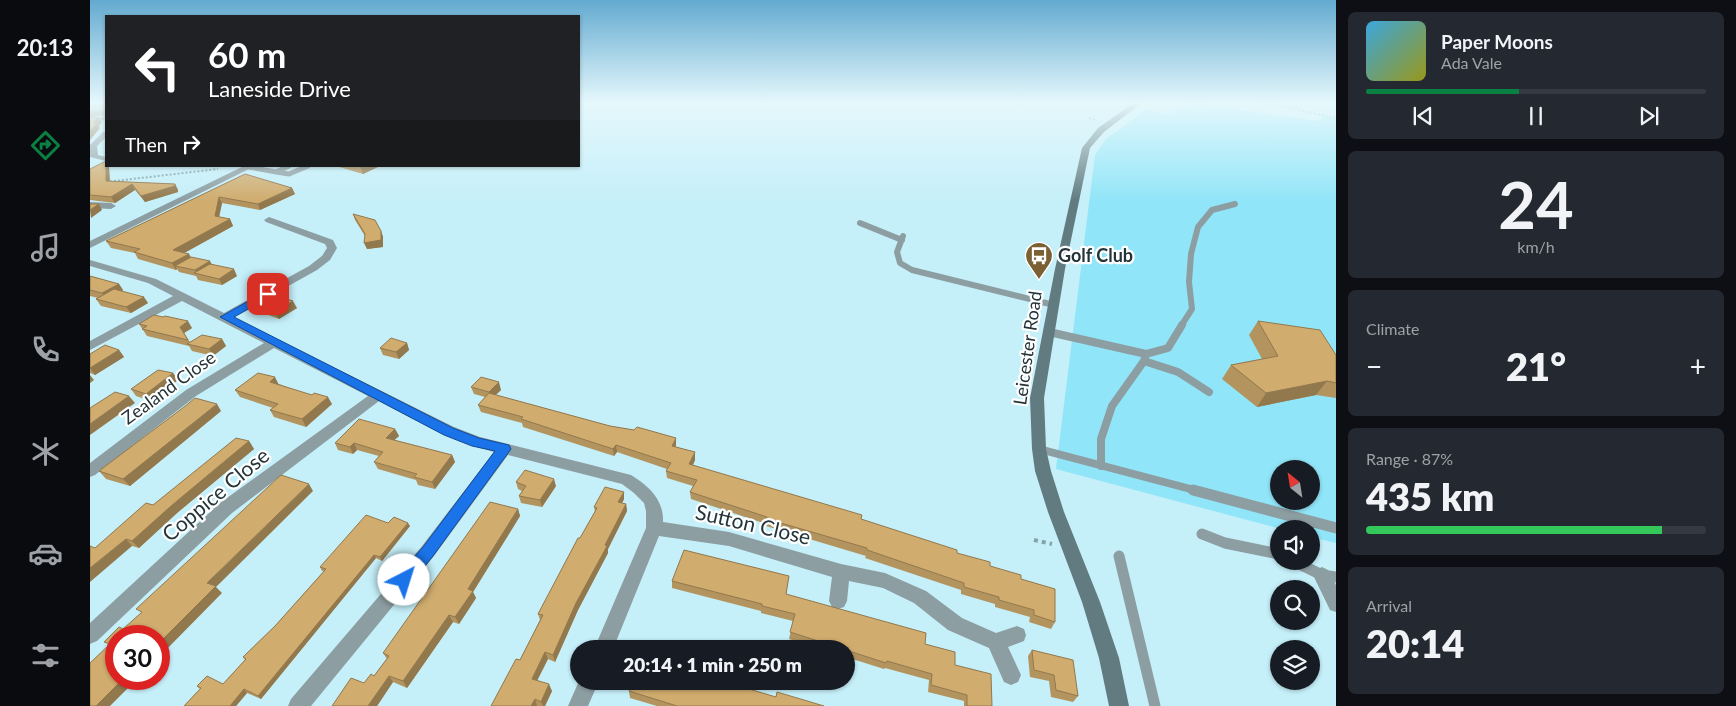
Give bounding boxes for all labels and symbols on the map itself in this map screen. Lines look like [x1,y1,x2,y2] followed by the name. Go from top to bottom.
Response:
[1024,241,1054,280] bus stop icon: Golf Club
[1058,244,1133,266] place label: Golf Club
[247,273,289,315] pin
[1008,290,1046,406] street label: Leicester Road
[117,346,220,429] street label: Zealand Close
[157,442,274,546] street label: Coppice Close
[1270,460,1320,510] north arrow
[693,498,813,549] street label: Sutton Close
[377,553,429,605] position arrow
[105,625,170,690] speed limit sign: 30

